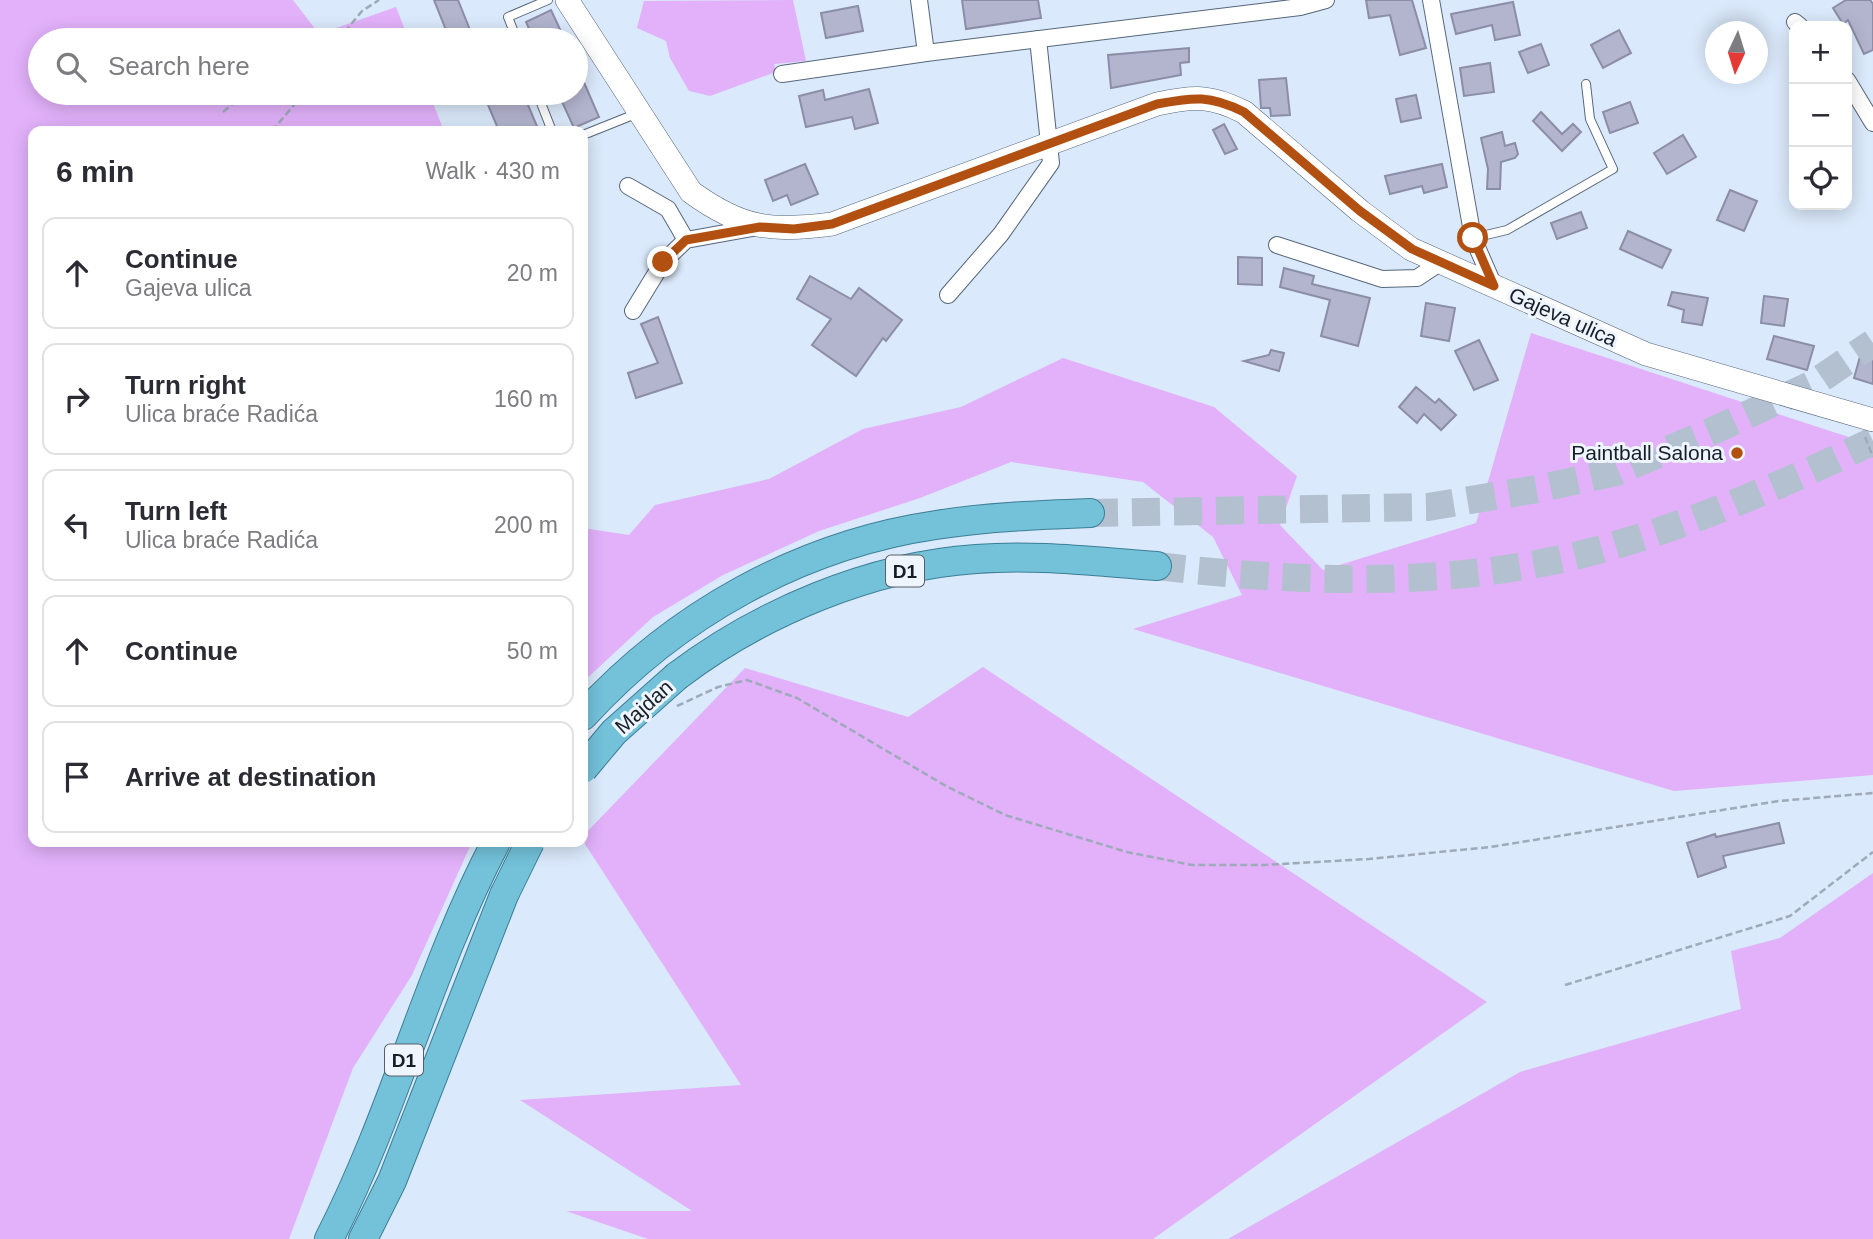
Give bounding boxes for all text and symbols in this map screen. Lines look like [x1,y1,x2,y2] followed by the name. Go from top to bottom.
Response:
[1705,21,1768,84] north arrow
[1789,21,1852,210] map controls
[1789,21,1852,84] button: +
[28,28,588,105] search box
[52,48,90,86] icon: search
[108,51,250,81] text: Search here
[1789,84,1852,147] button: −
[1789,147,1852,210] button: locate
[56,155,134,188] text: 6 min
[425,158,560,184] text: Walk · 430 m
[1457,222,1488,253] route start
[125,244,238,274] text: Continue
[647,246,678,277] route end
[58,254,96,292] icon: ahead
[507,260,558,286] text: 20 m
[125,275,252,301] text: Gajeva ulica
[1506,283,1621,351] street label: Gajeva ulica
[125,370,246,400] text: Turn right
[58,380,96,418] icon: right
[494,386,558,412] text: 160 m
[125,401,318,427] text: Ulica braće Radića
[1571,441,1723,464] place label: Paintball Salona
[1729,445,1745,461] marker: Paintball Salona
[125,496,227,526] text: Turn left
[58,506,96,544] icon: left
[494,512,558,538] text: 200 m
[125,527,318,553] text: Ulica braće Radića
[886,556,924,586] road number: D1
[58,632,96,670] icon: ahead
[125,636,238,666] text: Continue
[507,638,558,664] text: 50 m
[610,675,677,738] street label: Majdan
[58,758,96,796] icon: arrive
[125,762,376,792] text: Arrive at destination
[385,1044,423,1076] road number: D1

